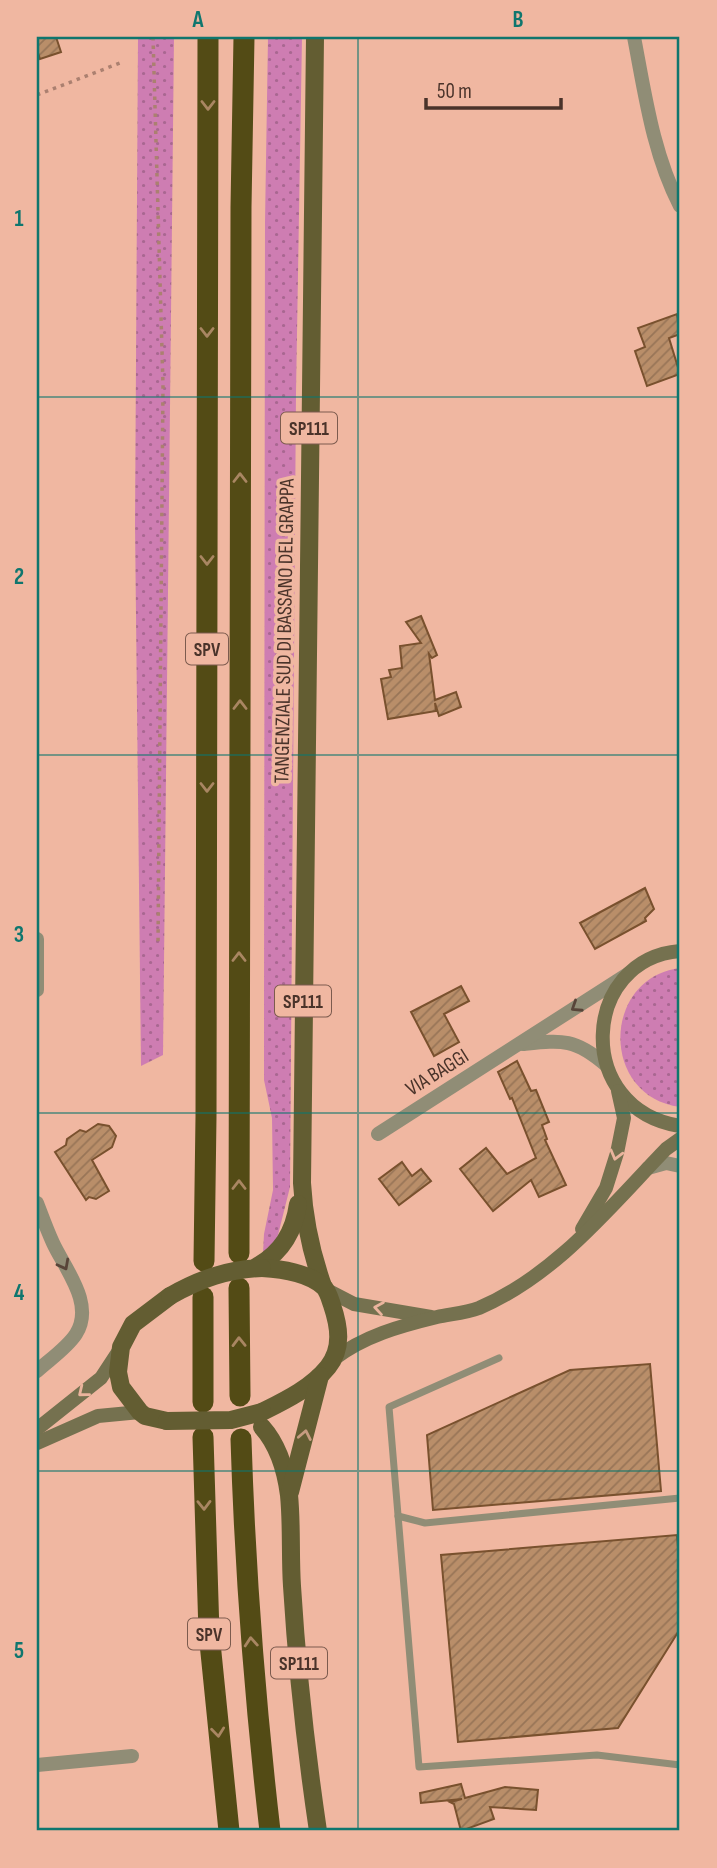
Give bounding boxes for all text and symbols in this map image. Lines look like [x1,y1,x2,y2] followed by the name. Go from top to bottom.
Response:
[192,6,205,34] text: A
[513,6,524,34] text: B
[426,66,561,110] scale bar
[437,79,472,104] text: 50 m
[200,100,216,111] one-way arrow
[14,205,24,233] text: 1
[199,328,215,338] one-way arrow
[281,412,337,444] road number: SP111
[232,472,248,483] one-way arrow
[269,478,300,784] street label: TANGENZIALE SUD DI BASSANO DEL GRAPPA
[199,555,215,566] one-way arrow
[14,563,24,591] text: 2
[186,634,228,664] road number: SPV
[232,700,248,710] one-way arrow
[199,783,215,793] one-way arrow
[14,921,24,949] text: 3
[231,952,247,962] one-way arrow
[275,986,331,1016] road number: SP111
[571,999,584,1012] one-way arrow
[401,1043,473,1101] street label: VIA BAGGI
[610,1149,624,1161] one-way arrow
[231,1179,247,1190] one-way arrow
[56,1258,70,1270] one-way arrow
[14,1279,25,1307] text: 4
[373,1301,385,1316] one-way arrow
[231,1336,247,1347] one-way arrow
[79,1384,91,1397] one-way arrow
[296,1429,311,1441] one-way arrow
[196,1500,212,1511] one-way arrow
[188,1618,230,1650] road number: SPV
[244,1636,259,1647] one-way arrow
[14,1637,24,1665] text: 5
[271,1648,327,1679] road number: SP111
[210,1727,225,1738] one-way arrow

